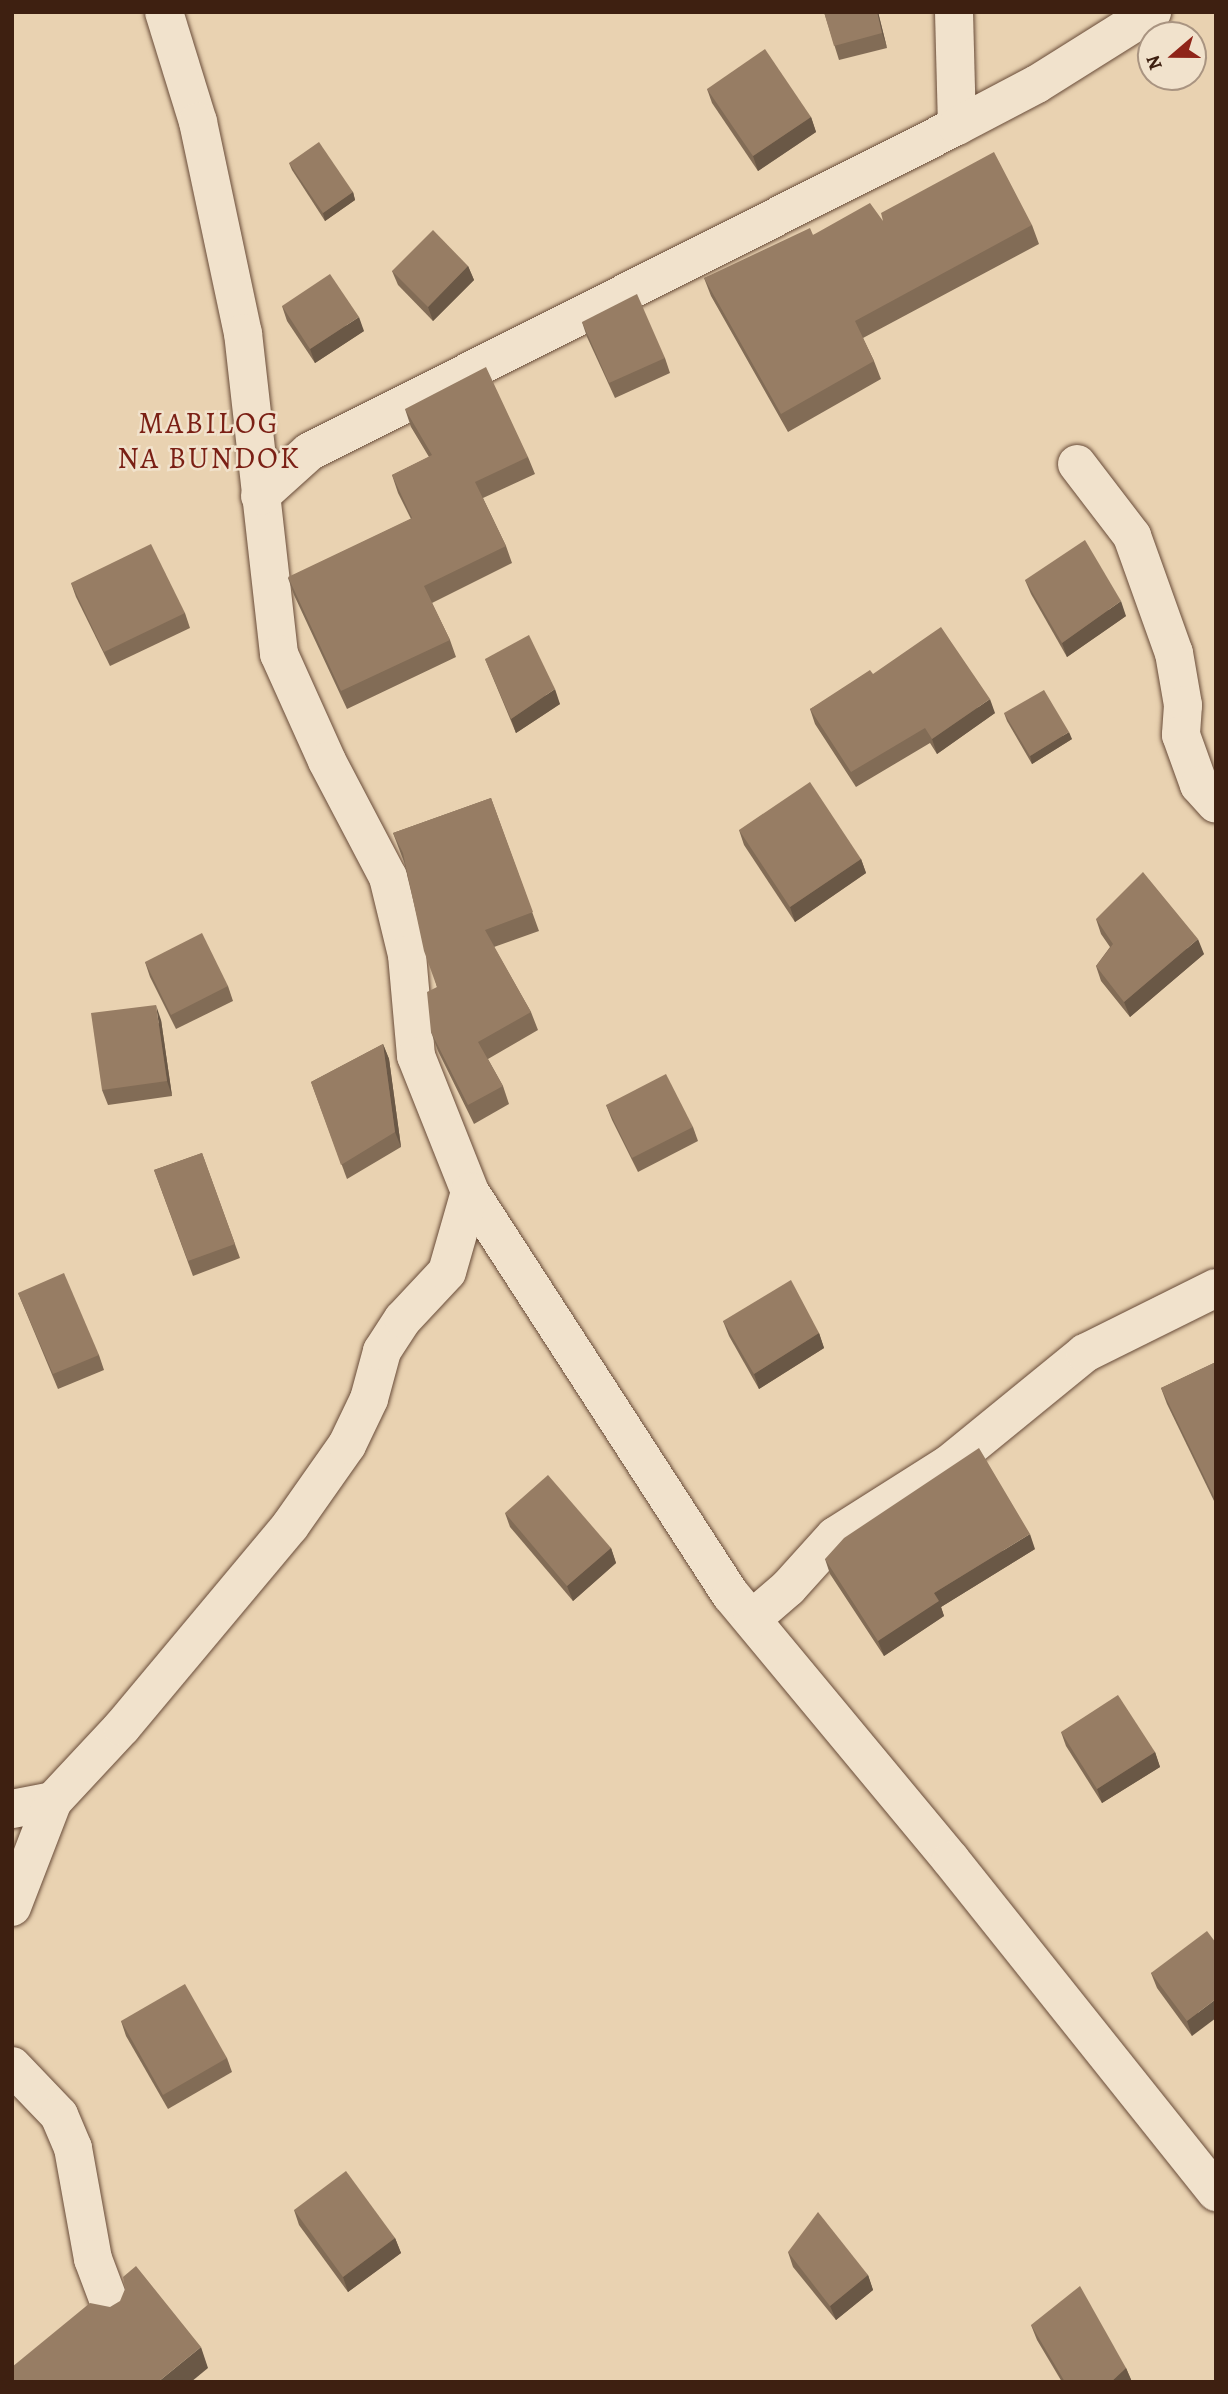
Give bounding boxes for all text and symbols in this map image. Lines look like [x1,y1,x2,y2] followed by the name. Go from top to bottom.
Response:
[1137,21,1207,91] north arrow
[1140,52,1169,73] text: N
[118,405,300,476] district label: MABILOG NA BUNDOK

